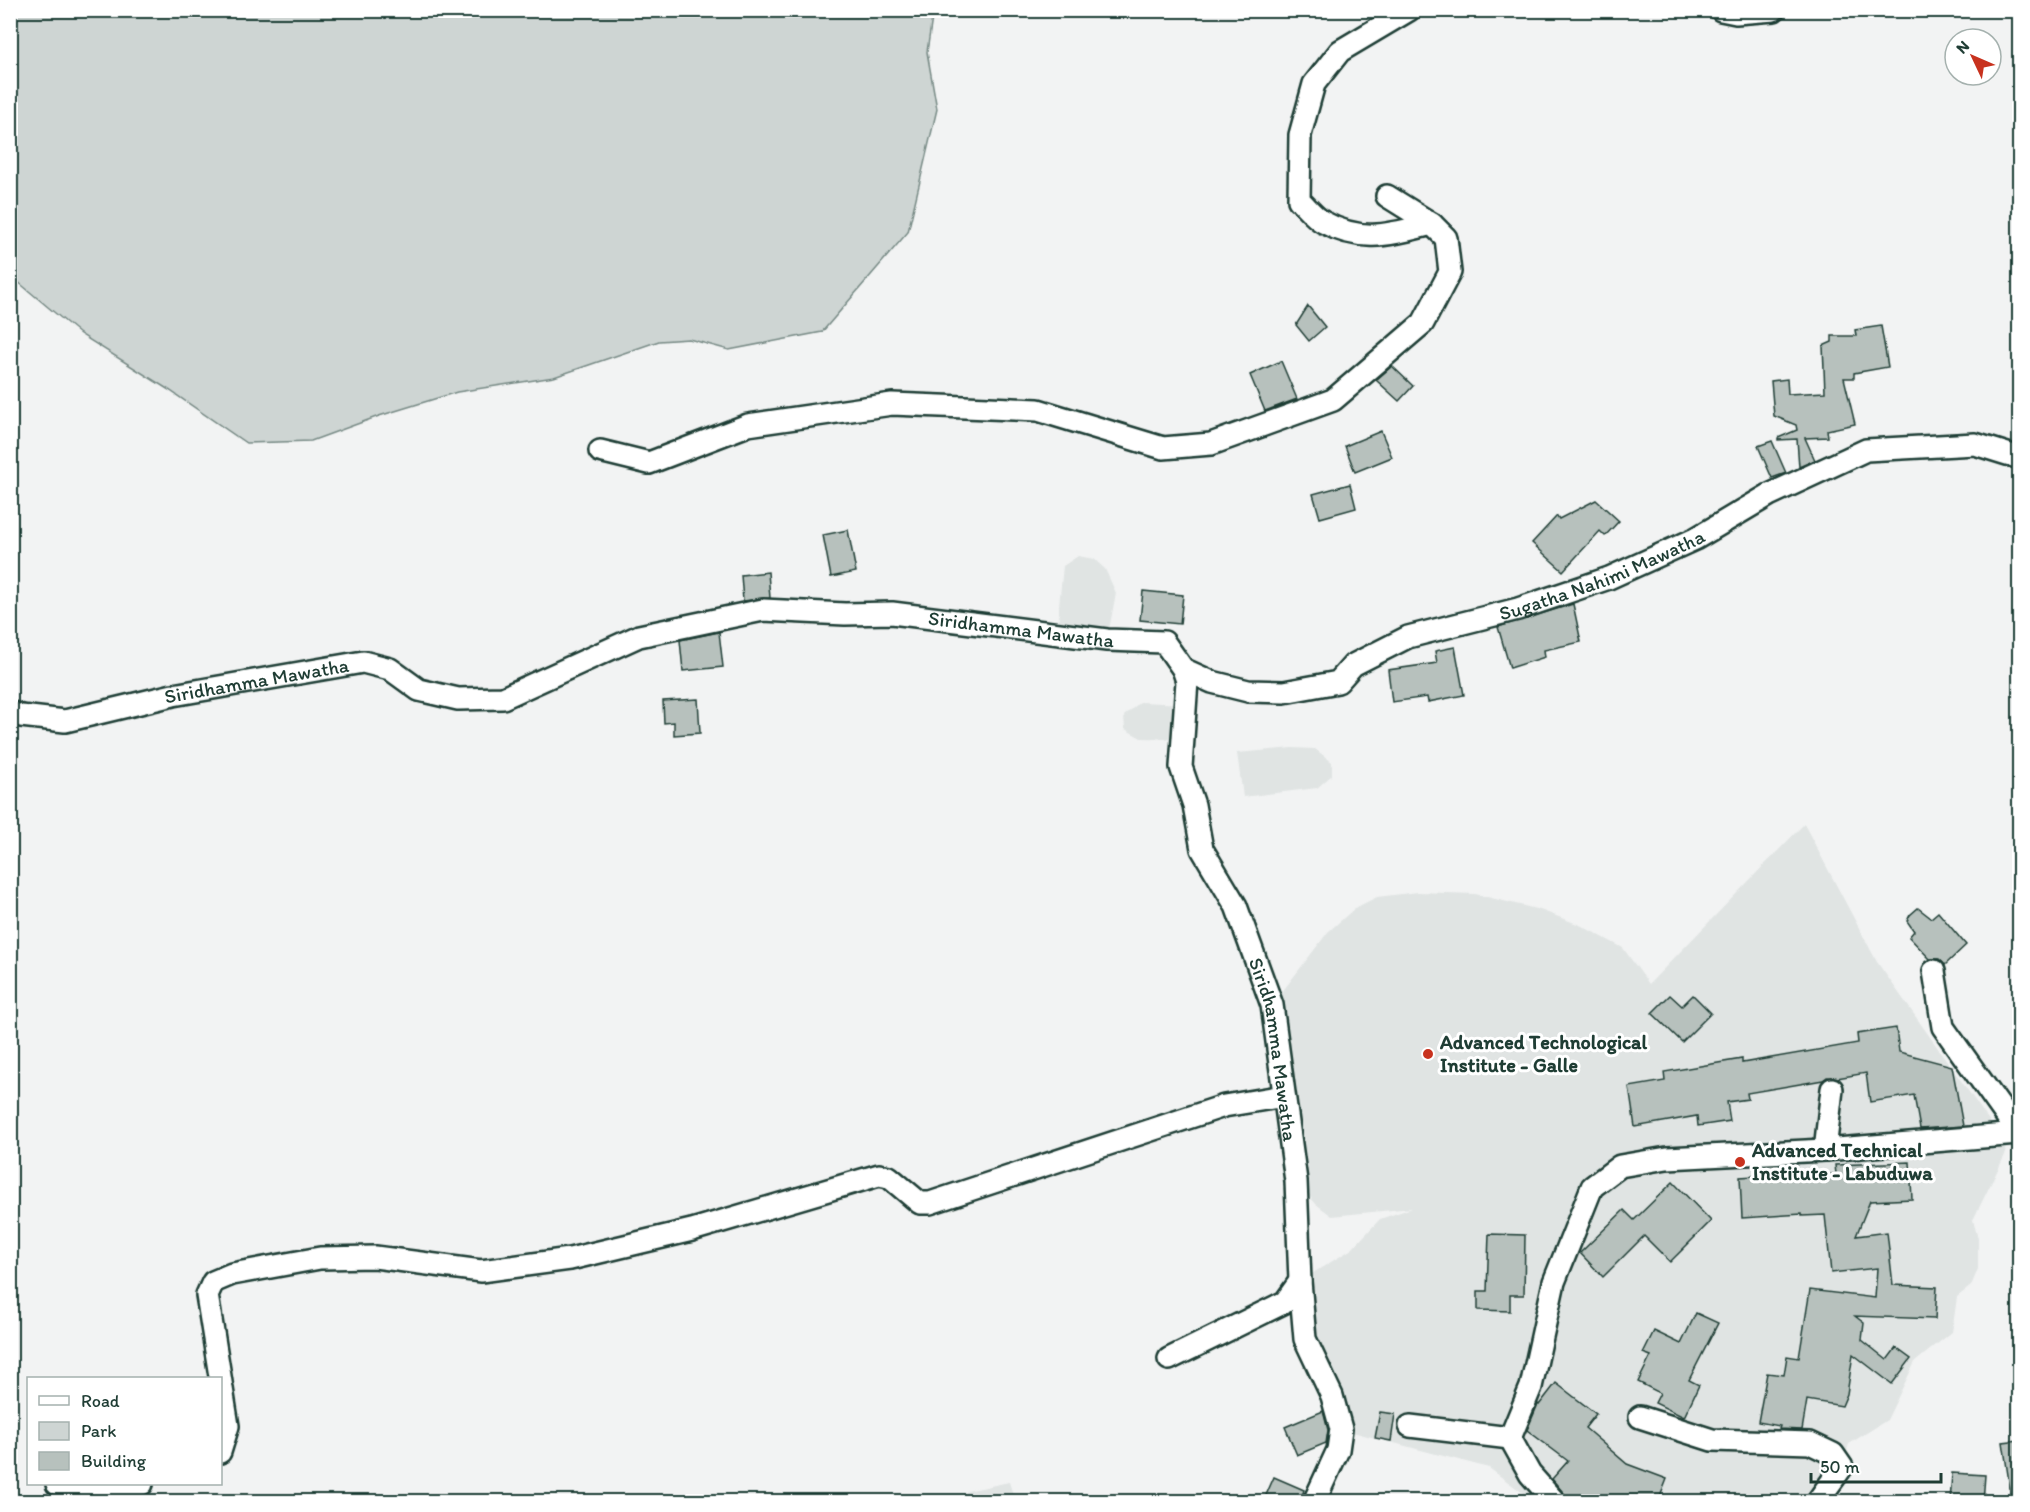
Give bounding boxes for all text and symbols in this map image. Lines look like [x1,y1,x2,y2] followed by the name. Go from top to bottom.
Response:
[1943,27,2003,87] north arrow
[1952,36,1973,57] text: N
[1497,524,1709,625] street label: Sugatha Nahimi Mawatha
[927,606,1115,652] street label: Siridhamma Mawatha
[162,653,351,709] street label: Siridhamma Mawatha
[1244,954,1303,1143] street label: Siridhamma Mawatha
[1439,1030,1648,1077] place label: Advanced Technological Institute - Galle
[1421,1047,1435,1061] marker: Advanced Technological Institute - Galle
[1751,1138,1933,1185] place label: Advanced Technical Institute - Labuduwa
[1733,1155,1747,1169] marker: Advanced Technical Institute - Labuduwa
[27,1377,222,1485] legend
[81,1390,120,1412] text: Road
[81,1420,116,1442] text: Park
[1811,1446,1942,1484] scale bar
[81,1450,147,1472] text: Building
[1820,1456,1860,1478] text: 50 m

